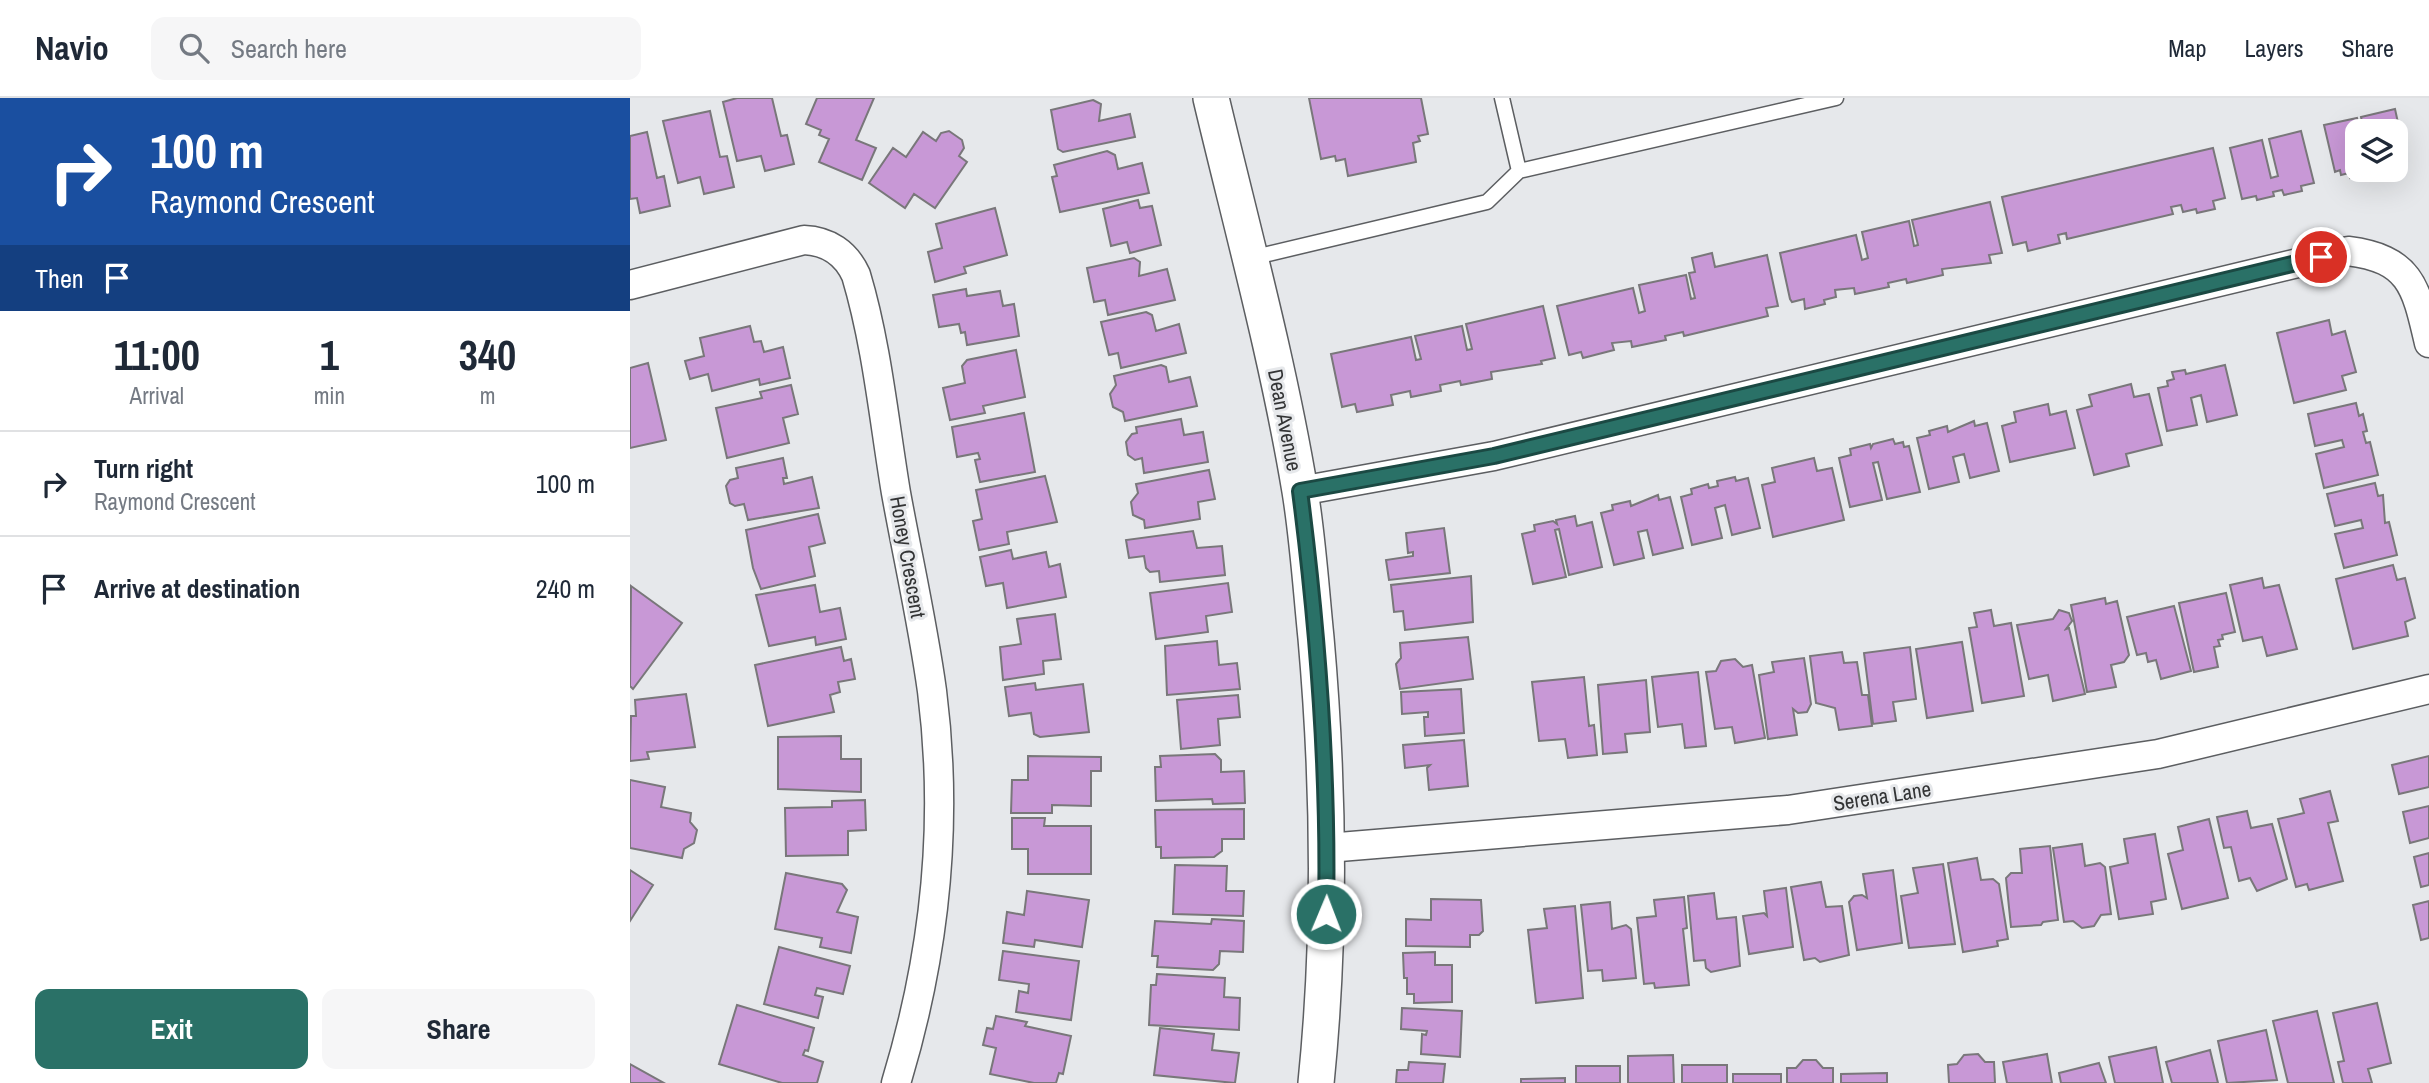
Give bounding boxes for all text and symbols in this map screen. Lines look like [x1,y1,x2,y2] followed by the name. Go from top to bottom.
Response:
[151,17,641,80] search box
[35,26,109,70] text: Navio
[175,29,213,67] icon: search
[231,31,347,66] text: Search here
[2168,32,2206,64] text: Map
[2244,32,2303,64] text: Layers
[2341,32,2394,64] text: Share
[150,117,264,183] text: 100 m
[2345,119,2408,182] map controls
[2345,119,2408,182] button: layers
[35,126,126,217] icon: right
[150,180,375,223] text: Raymond Crescent
[2291,227,2351,287] pin
[2302,238,2340,276] icon: arrive
[98,259,136,297] icon: arrive
[35,261,84,296] text: Then
[114,327,200,383] text: 11:00
[320,327,339,383] text: 1
[459,327,516,383] text: 340
[1261,367,1309,473] street label: Dean Avenue
[130,380,184,411] text: Arrival
[314,380,345,411] text: min
[480,380,495,411] text: m
[94,451,193,486] text: Turn right
[35,465,73,503] icon: right
[536,466,595,501] text: 100 m
[94,486,255,517] text: Raymond Crescent
[883,494,933,621] street label: Honey Crescent
[35,570,73,608] icon: arrive
[94,571,300,606] text: Arrive at destination
[536,571,595,606] text: 240 m
[1831,774,1933,818] street label: Serena Lane
[1289,877,1363,951] position arrow
[35,989,308,1069] button: Exit
[322,989,595,1069] button: Share

